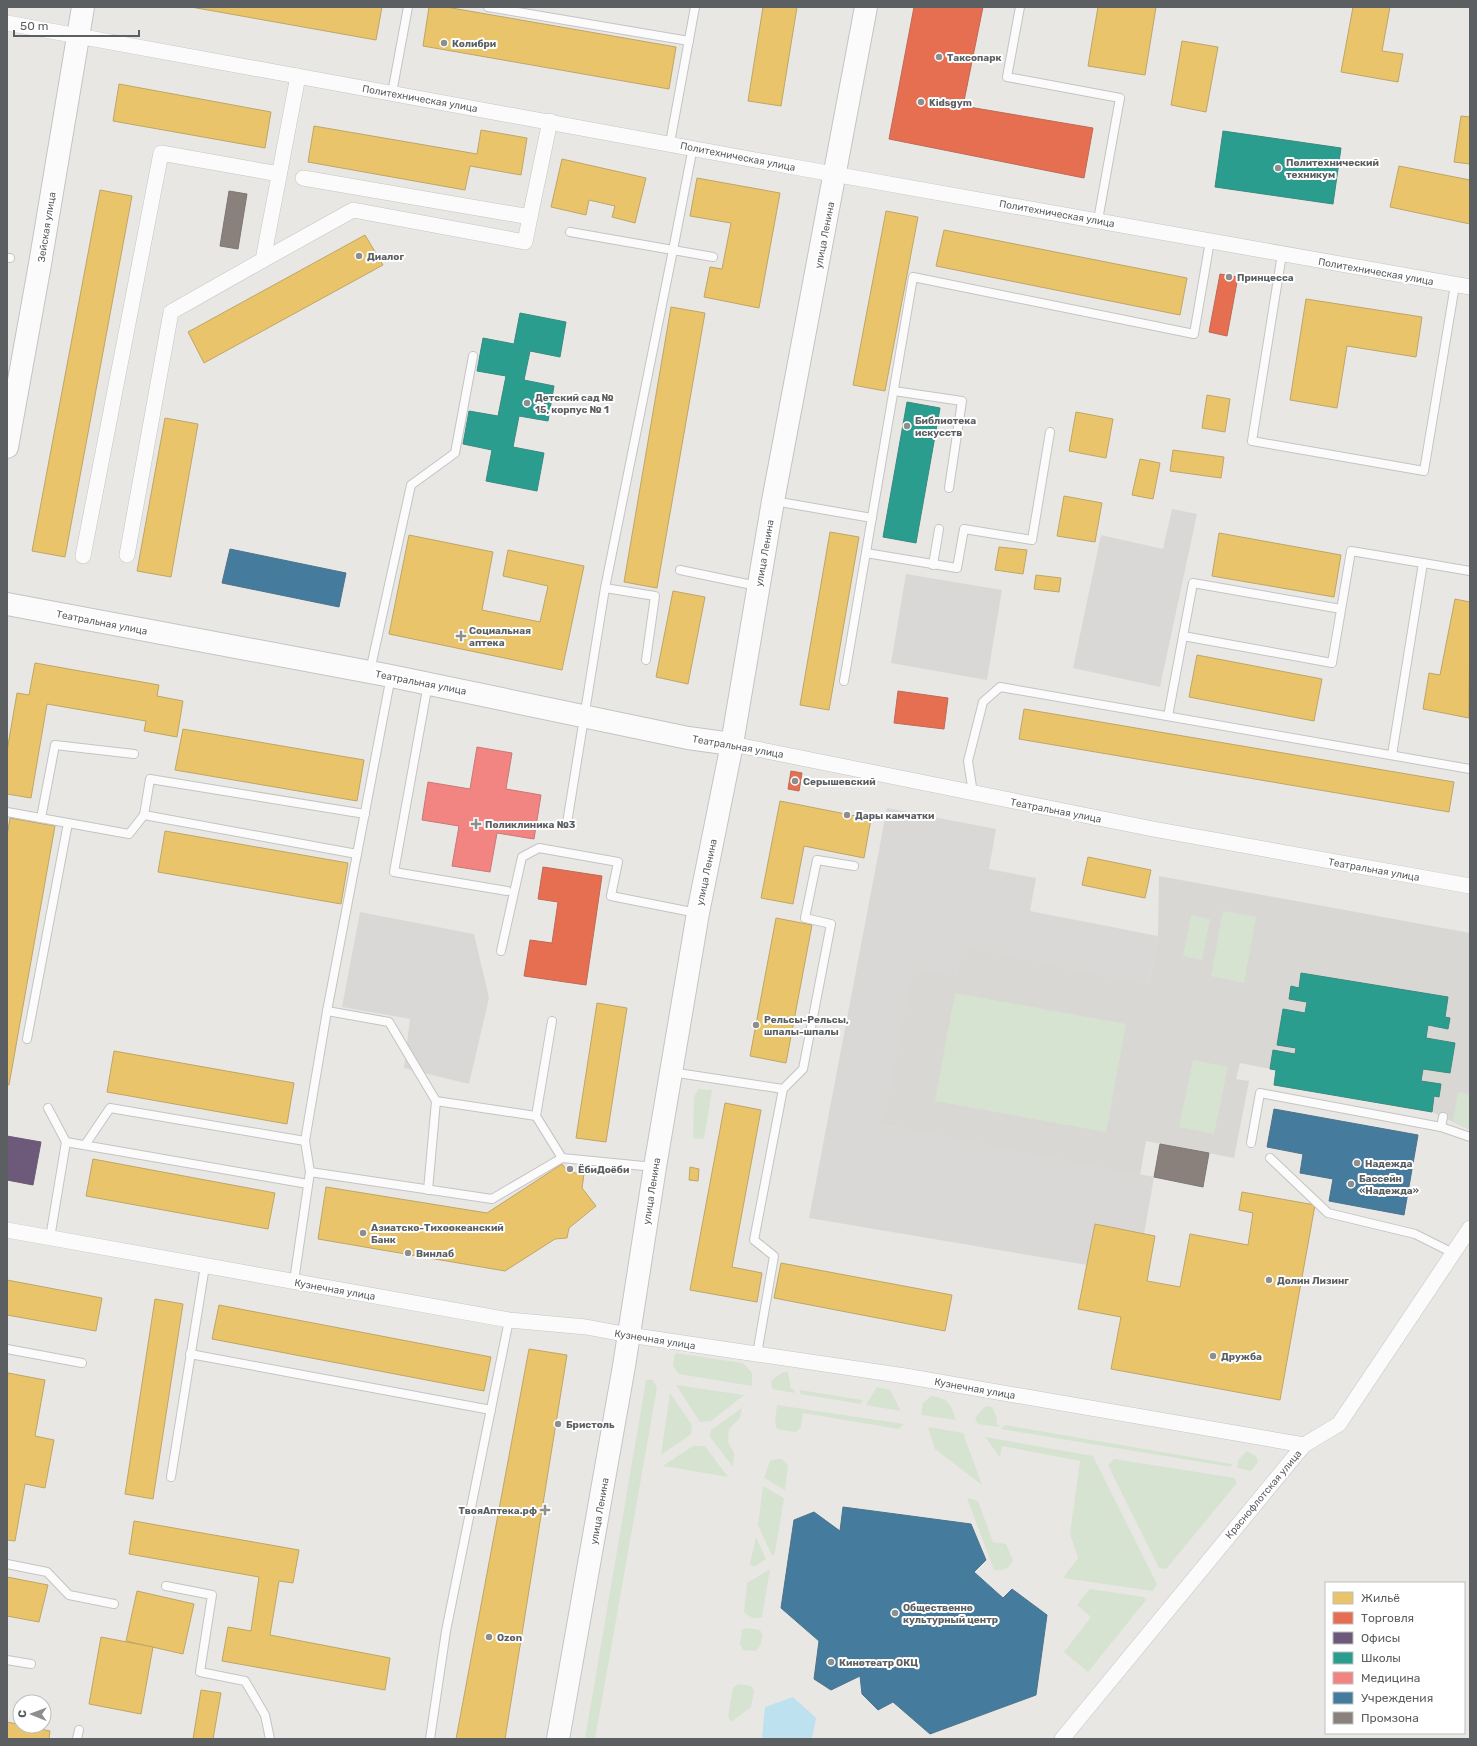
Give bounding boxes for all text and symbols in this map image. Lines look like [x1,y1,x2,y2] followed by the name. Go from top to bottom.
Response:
[14,12,139,38] scale bar
[20,19,48,33] text: 50 m
[439,38,449,48] marker: Колибри
[452,38,496,50] place label: Колибри
[934,52,944,62] marker: Таксопарк
[947,52,1002,64] place label: Таксопарк
[361,83,479,115] street label: Политехническая улица
[916,97,926,107] marker: Kidsgym
[929,97,972,109] place label: Kidsgym
[679,140,796,174] street label: Политехническая улица
[1286,157,1379,181] place label: Политехнический техникум
[1273,163,1283,173] marker: Политехнический техникум
[36,191,58,263] street label: Зейская улица
[998,198,1116,230] street label: Политехническая улица
[813,201,837,270] street label: улица Ленина
[354,251,364,261] marker: Диалог
[367,251,404,263] place label: Диалог
[1317,256,1435,288] street label: Политехническая улица
[1224,272,1234,282] marker: Принцесса
[1237,272,1294,284] place label: Принцесса
[535,392,614,416] place label: Детский сад № 15, корпус № 1
[522,398,532,408] marker: Детский сад № 15, корпус № 1
[915,415,976,439] place label: Библиотека искусств
[902,421,912,431] marker: Библиотека искусств
[753,519,777,588] street label: улица Ленина
[55,608,148,638] street label: Театральная улица
[469,625,531,649] place label: Социальная аптека
[456,631,466,641] marker: Социальная аптека
[374,668,467,698] street label: Театральная улица
[691,733,784,761] street label: Театральная улица
[790,776,800,786] marker: Серышевский
[803,776,876,788] place label: Серышевский
[1009,796,1102,826] street label: Театральная улица
[842,810,852,820] marker: Дары камчатки
[855,810,934,822] place label: Дары камчатки
[470,818,482,830] marker: Поликлиника №3
[485,819,576,831] place label: Поликлиника №3
[694,838,720,907] street label: улица Ленина
[1327,856,1420,884] street label: Театральная улица
[764,1014,849,1038] place label: Рельсы-Рельсы, шпалы-шпалы
[751,1020,761,1030] marker: Рельсы-Рельсы, шпалы-шпалы
[641,1157,663,1226] street label: улица Ленина
[1352,1158,1362,1168] marker: Надежда
[1365,1158,1413,1170] place label: Надежда
[578,1163,629,1176] place label: ЁбиДоёби
[565,1164,575,1174] marker: ЁбиДоёби
[1359,1173,1419,1197] place label: Бассейн «Надежда»
[1346,1179,1356,1189] marker: Бассейн «Надежда»
[371,1222,504,1246] place label: Азиатско-Тихоокеанский Банк
[358,1228,368,1238] marker: Азиатско-Тихоокеанский Банк
[403,1248,413,1258] marker: Винлаб
[416,1248,454,1260] place label: Винлаб
[1264,1275,1274,1285] marker: Долин Лизинг
[1277,1275,1349,1287] place label: Долин Лизинг
[293,1277,376,1303] street label: Кузнечная улица
[613,1328,696,1352] street label: Кузнечная улица
[1208,1351,1218,1361] marker: Дружба
[1221,1351,1262,1363] place label: Дружба
[933,1376,1016,1402] street label: Кузнечная улица
[553,1419,563,1429] marker: Бристоль
[566,1419,615,1431] place label: Бристоль
[1223,1448,1304,1541] street label: Краснофлотская улица
[588,1477,612,1546] street label: улица Ленина
[458,1505,537,1517] place label: ТвояАптека.рф
[540,1505,550,1515] marker: ТвояАптека.рф
[1325,1582,1465,1734] legend
[1361,1591,1400,1605] text: Жильё
[903,1602,998,1626] place label: Общественно культурный центр
[890,1608,900,1618] marker: Общественно культурный центр
[1361,1611,1414,1625] text: Торговля
[1361,1631,1400,1645] text: Офисы
[484,1632,494,1642] marker: Ozon
[497,1632,522,1644] place label: Ozon
[1361,1651,1401,1665] text: Школы
[826,1657,836,1667] marker: Кинотеатр ОКЦ
[839,1657,918,1669] place label: Кинотеатр ОКЦ
[1361,1671,1420,1685] text: Медицина
[1361,1691,1433,1705] text: Учреждения
[12,1694,52,1734] north arrow
[16,1710,29,1718] text: С
[1361,1711,1419,1725] text: Промзона

